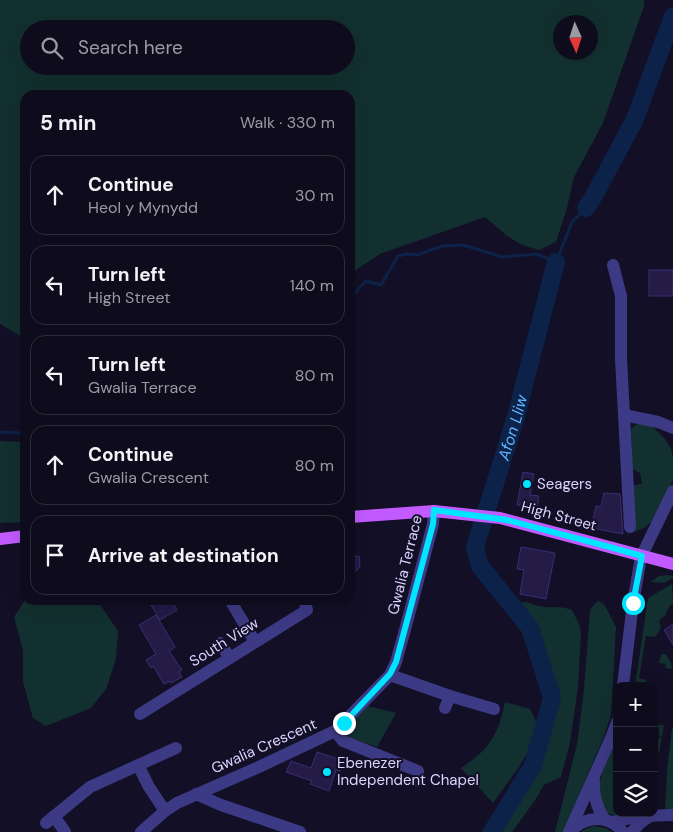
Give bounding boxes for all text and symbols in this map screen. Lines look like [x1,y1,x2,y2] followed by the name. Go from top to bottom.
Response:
[553,15,598,60] north arrow
[20,20,355,75] search box
[38,34,66,62] icon: search
[78,35,183,60] text: Search here
[40,109,96,137] text: 5 min
[240,112,335,133] text: Walk · 330 m
[88,172,174,197] text: Continue
[41,181,69,209] icon: ahead
[295,185,334,206] text: 30 m
[88,197,198,218] text: Heol y Mynydd
[88,262,166,287] text: Turn left
[41,271,69,299] icon: left
[290,275,334,296] text: 140 m
[88,287,170,308] text: High Street
[88,352,166,377] text: Turn left
[41,361,69,389] icon: left
[295,365,334,386] text: 80 m
[88,377,197,398] text: Gwalia Terrace
[492,392,532,464] water label: Afon Lliw
[88,442,174,467] text: Continue
[41,451,69,479] icon: ahead
[295,455,334,476] text: 80 m
[88,467,209,488] text: Gwalia Crescent
[537,474,592,494] place label: Seagers
[521,478,533,490] marker: Seagers
[519,496,599,536] street label: High Street
[383,513,427,617] street label: Gwalia Terrace
[41,541,69,569] icon: arrive
[88,543,279,568] text: Arrive at destination
[622,592,645,615] route start
[186,613,263,671] street label: South View
[613,682,658,817] map controls
[613,682,658,727] button: +
[333,712,356,735] route end
[208,714,320,778] street label: Gwalia Crescent
[613,727,658,772] button: −
[337,753,479,790] place label: Ebenezer Independent Chapel
[321,766,333,778] marker: Ebenezer Independent Chapel
[613,772,658,817] button: layers

